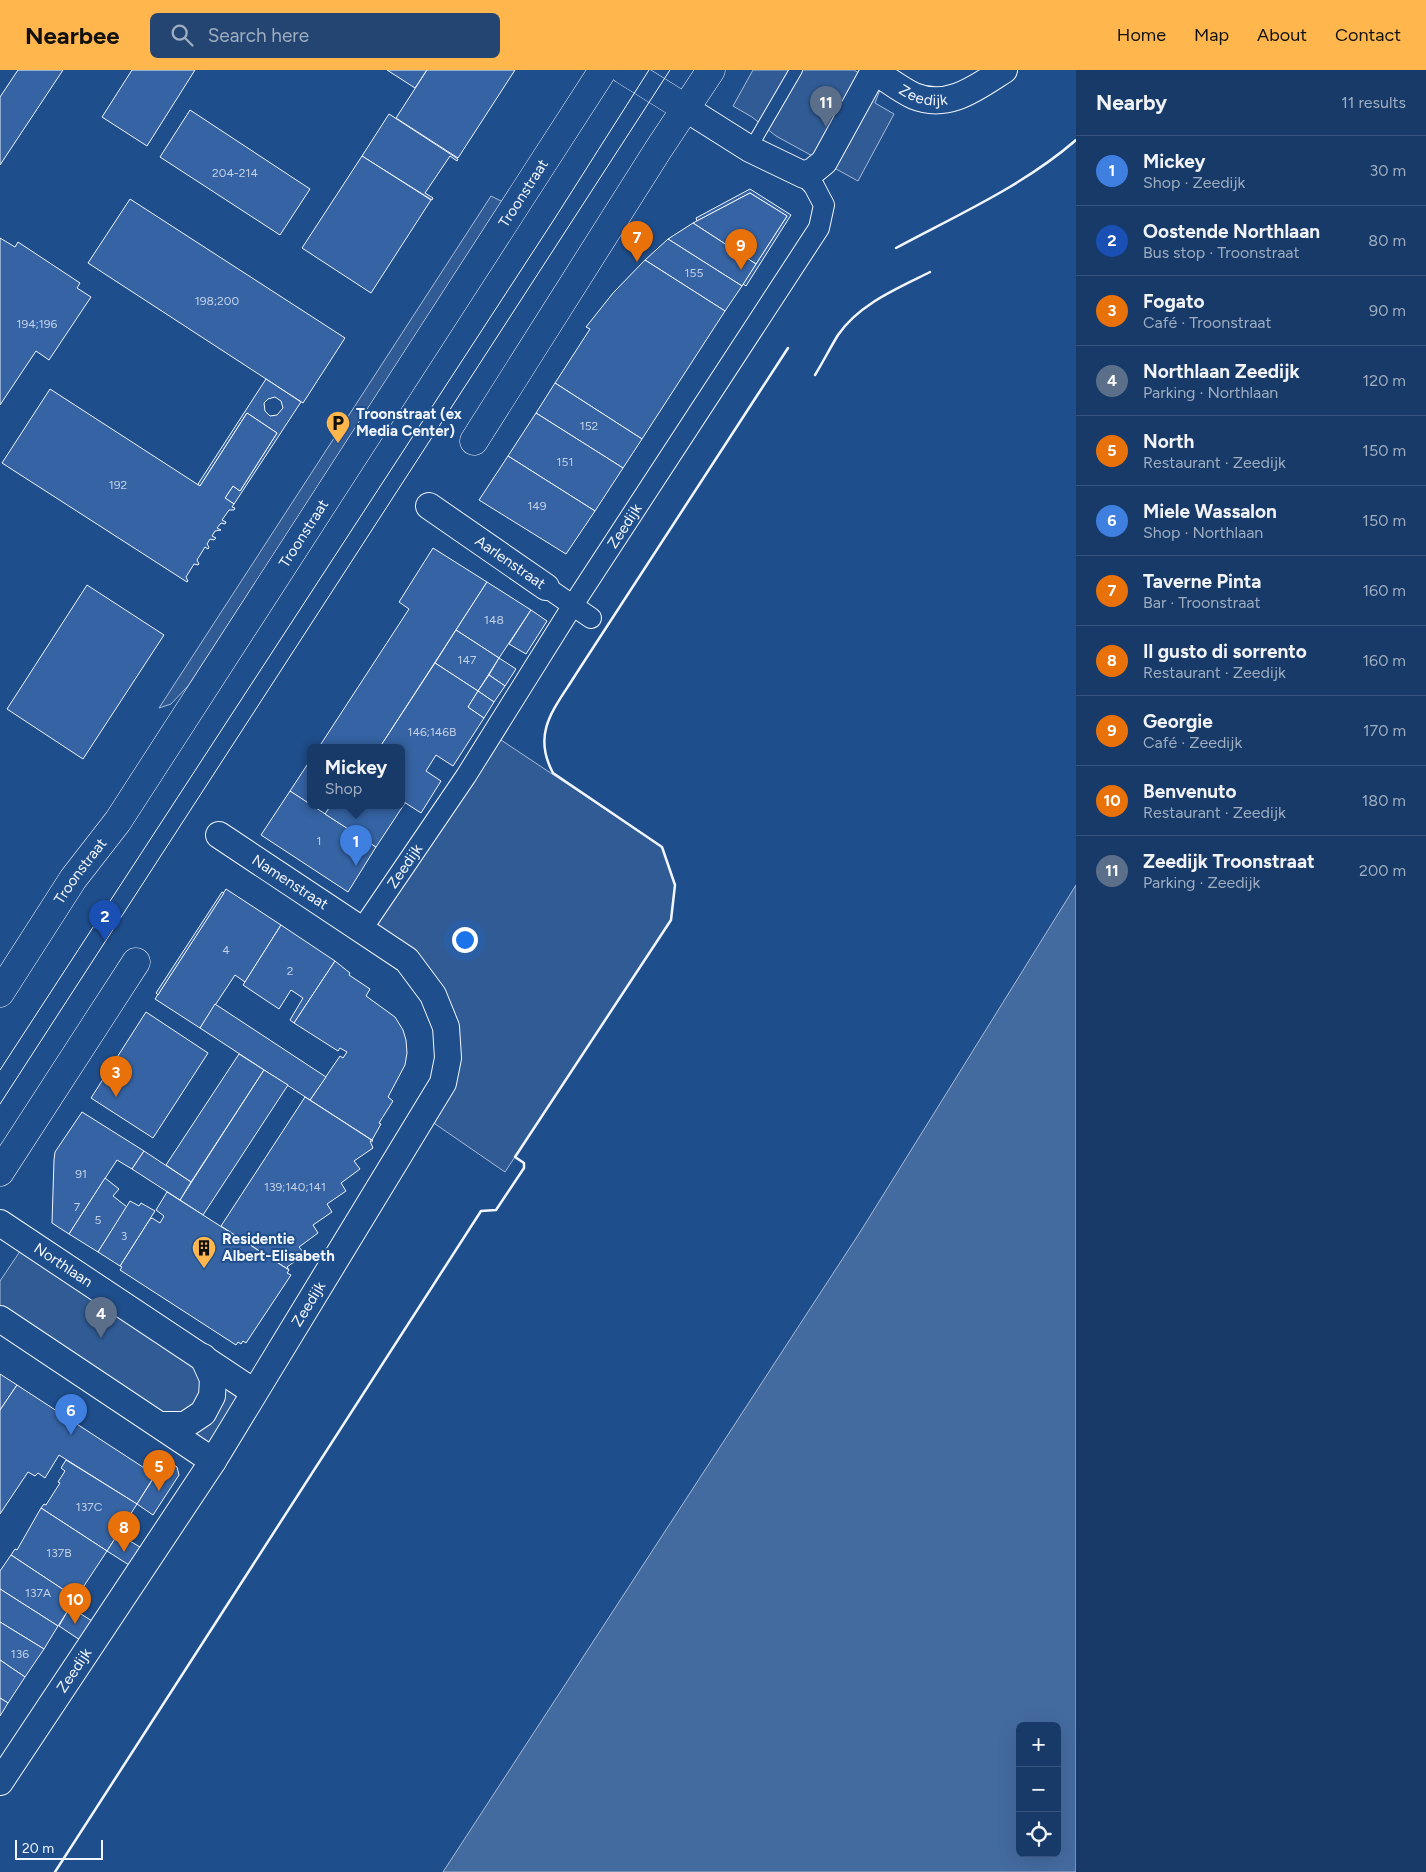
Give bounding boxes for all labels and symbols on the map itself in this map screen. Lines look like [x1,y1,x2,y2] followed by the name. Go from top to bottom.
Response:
[896,81,949,110] street label: Zeedijk
[810,86,842,127] pin: 11
[495,156,552,231] street label: Troonstraat
[212,166,259,180] house number: 204-214
[621,221,653,262] pin: 7
[725,229,757,270] pin: 9
[685,266,703,280] house number: 155
[195,294,239,308] house number: 198;200
[17,317,58,331] house number: 194;196
[356,405,462,440] place label: Troonstraat (ex Media Center)
[325,410,351,444] parking icon: Troonstraat (ex Media Center)
[580,419,598,433] house number: 152
[557,455,573,469] house number: 151
[109,478,127,492] house number: 192
[275,496,332,571] street label: Troonstraat
[527,499,547,513] house number: 149
[603,500,646,552] street label: Zeedijk
[472,532,549,593] street label: Aarlenstraat
[484,613,504,627] house number: 148
[458,653,477,667] house number: 147
[408,725,456,739] house number: 146;146B
[340,825,372,866] pin: 1
[50,834,110,907] street label: Troonstraat
[317,834,321,848] house number: 1
[383,840,427,892] street label: Zeedijk
[248,851,332,913] street label: Namenstraat
[89,900,121,941] pin: 2
[452,927,478,953] your location
[222,943,230,957] house number: 4
[287,964,293,978] house number: 2
[100,1056,132,1097] pin: 3
[75,1167,87,1181] house number: 91
[264,1180,326,1194] house number: 139;140;141
[74,1200,81,1214] house number: 7
[95,1213,102,1227] house number: 5
[121,1229,127,1243] house number: 3
[222,1230,335,1265] place label: Residentie Albert-Elisabeth
[191,1235,217,1269] building icon: Residentie Albert-Elisabeth
[31,1239,96,1291] street label: Northlaan
[288,1278,329,1330] street label: Zeedijk
[85,1297,117,1338] pin: 4
[55,1394,87,1435] pin: 6
[143,1450,175,1491] pin: 5
[76,1500,103,1514] house number: 137C
[108,1511,140,1552] pin: 8
[46,1546,72,1560] house number: 137B
[59,1583,91,1624] pin: 10
[25,1586,51,1600] house number: 137A
[53,1644,96,1696] street label: Zeedijk
[11,1647,29,1661] house number: 136
[15,1837,102,1860] scale bar

